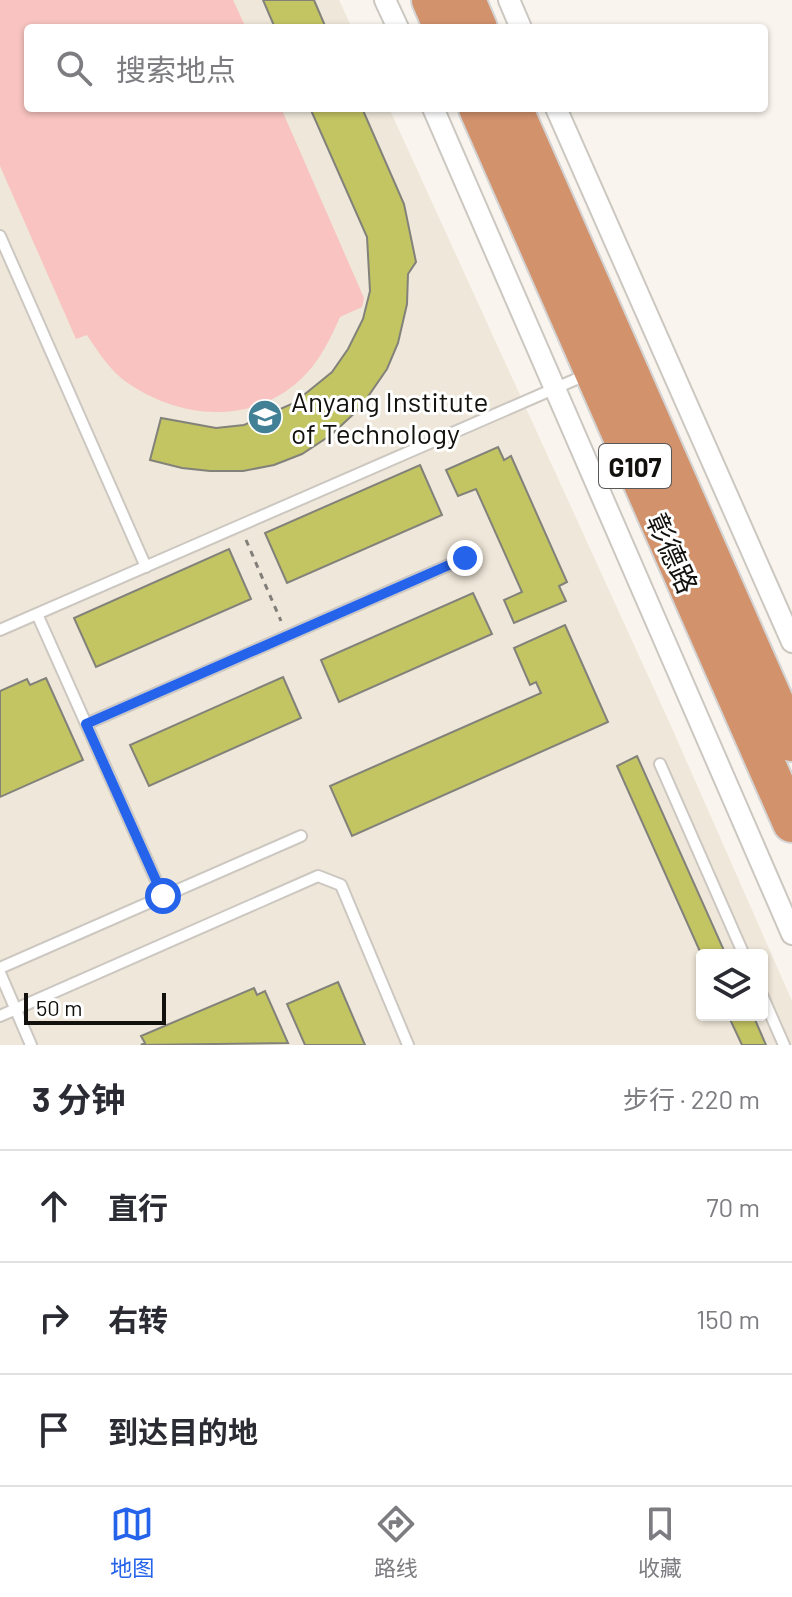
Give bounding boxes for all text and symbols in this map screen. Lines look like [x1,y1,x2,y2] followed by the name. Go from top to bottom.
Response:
[24,24,768,112] search box
[52,46,96,90] icon: search
[116,51,236,87] text: 搜索地点
[291,384,488,450] place label: Anyang Institute of Technology
[246,398,284,436] school or university icon: Anyang Institute of Technology
[599,444,671,488] road number: G107
[640,508,706,598] street label: 彰德路
[447,540,483,576] route end
[145,878,181,914] route start
[696,949,768,1021] map controls
[696,949,768,1021] button: layers
[24,989,166,1025] scale bar
[36,994,82,1020] text: 50 m
[32,1078,125,1119] text: 3 分钟
[623,1083,760,1114] text: 步行 · 220 m
[32,1184,76,1228] icon: ahead
[108,1189,168,1225] text: 直行
[706,1191,760,1222] text: 70 m
[32,1296,76,1340] icon: right
[108,1301,168,1337] text: 右转
[696,1303,760,1334] text: 150 m
[32,1408,76,1452] icon: arrive
[108,1413,258,1449] text: 到达目的地
[110,1502,154,1582] tab: 地图
[374,1502,418,1582] tab: 路线
[638,1502,682,1582] tab: 收藏

